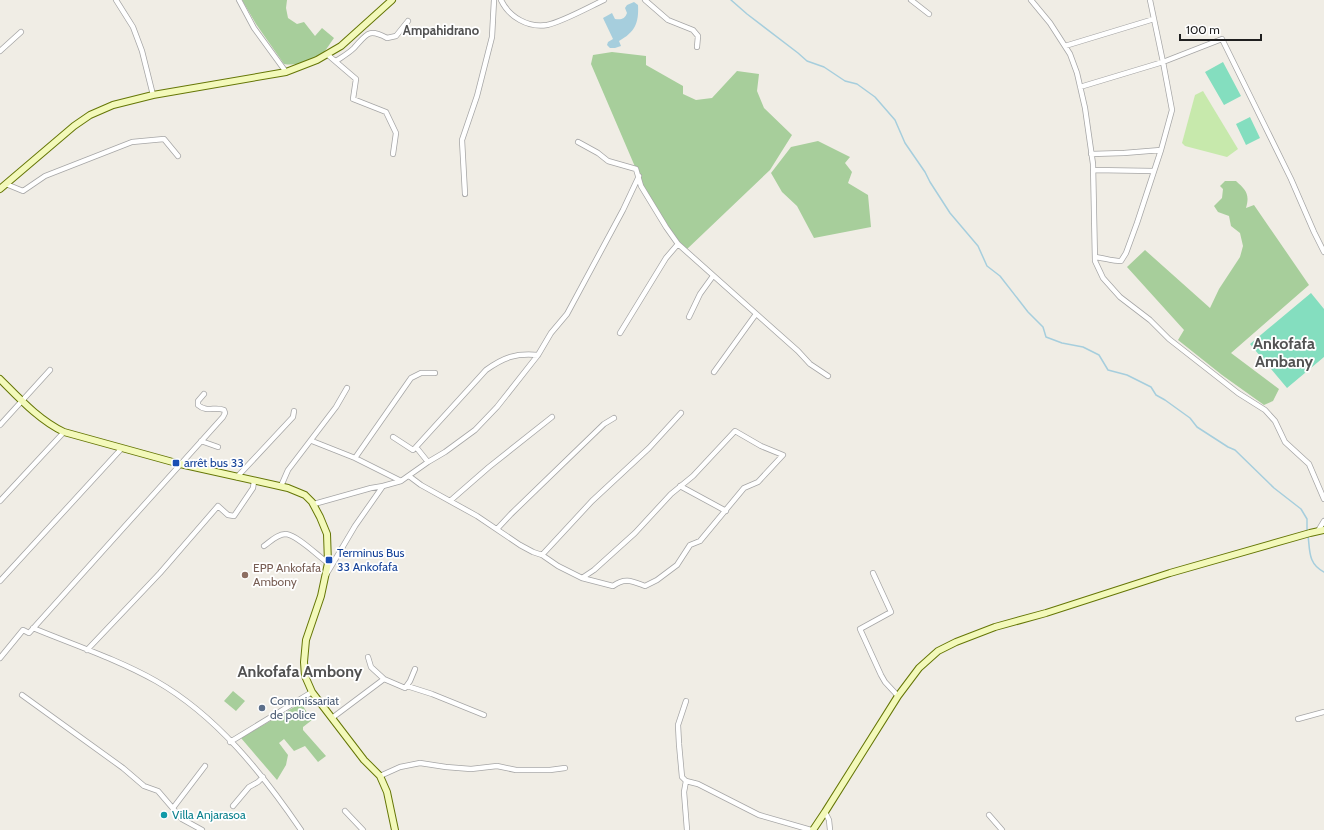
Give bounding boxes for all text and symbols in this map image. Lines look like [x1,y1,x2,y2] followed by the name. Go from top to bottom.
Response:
[1180,16,1261,42] scale bar
[403,22,480,38] district label: Ampahidrano
[1186,22,1220,37] text: 100 m
[1253,334,1315,371] district label: Ankofafa Ambany
[184,455,244,470] place label: arrêt bus 33
[171,458,181,468] marker: arrêt bus 33
[337,545,405,574] place label: Terminus Bus 33 Ankofafa
[324,555,334,565] marker: Terminus Bus 33 Ankofafa
[253,560,321,589] place label: EPP Ankofafa Ambony
[240,570,250,580] marker: EPP Ankofafa Ambony
[238,662,363,681] district label: Ankofafa Ambony
[270,693,339,722] place label: Commissariat de police
[257,703,267,713] marker: Commissariat de police
[172,807,246,822] place label: Villa Anjarasoa
[159,810,169,820] marker: Villa Anjarasoa

